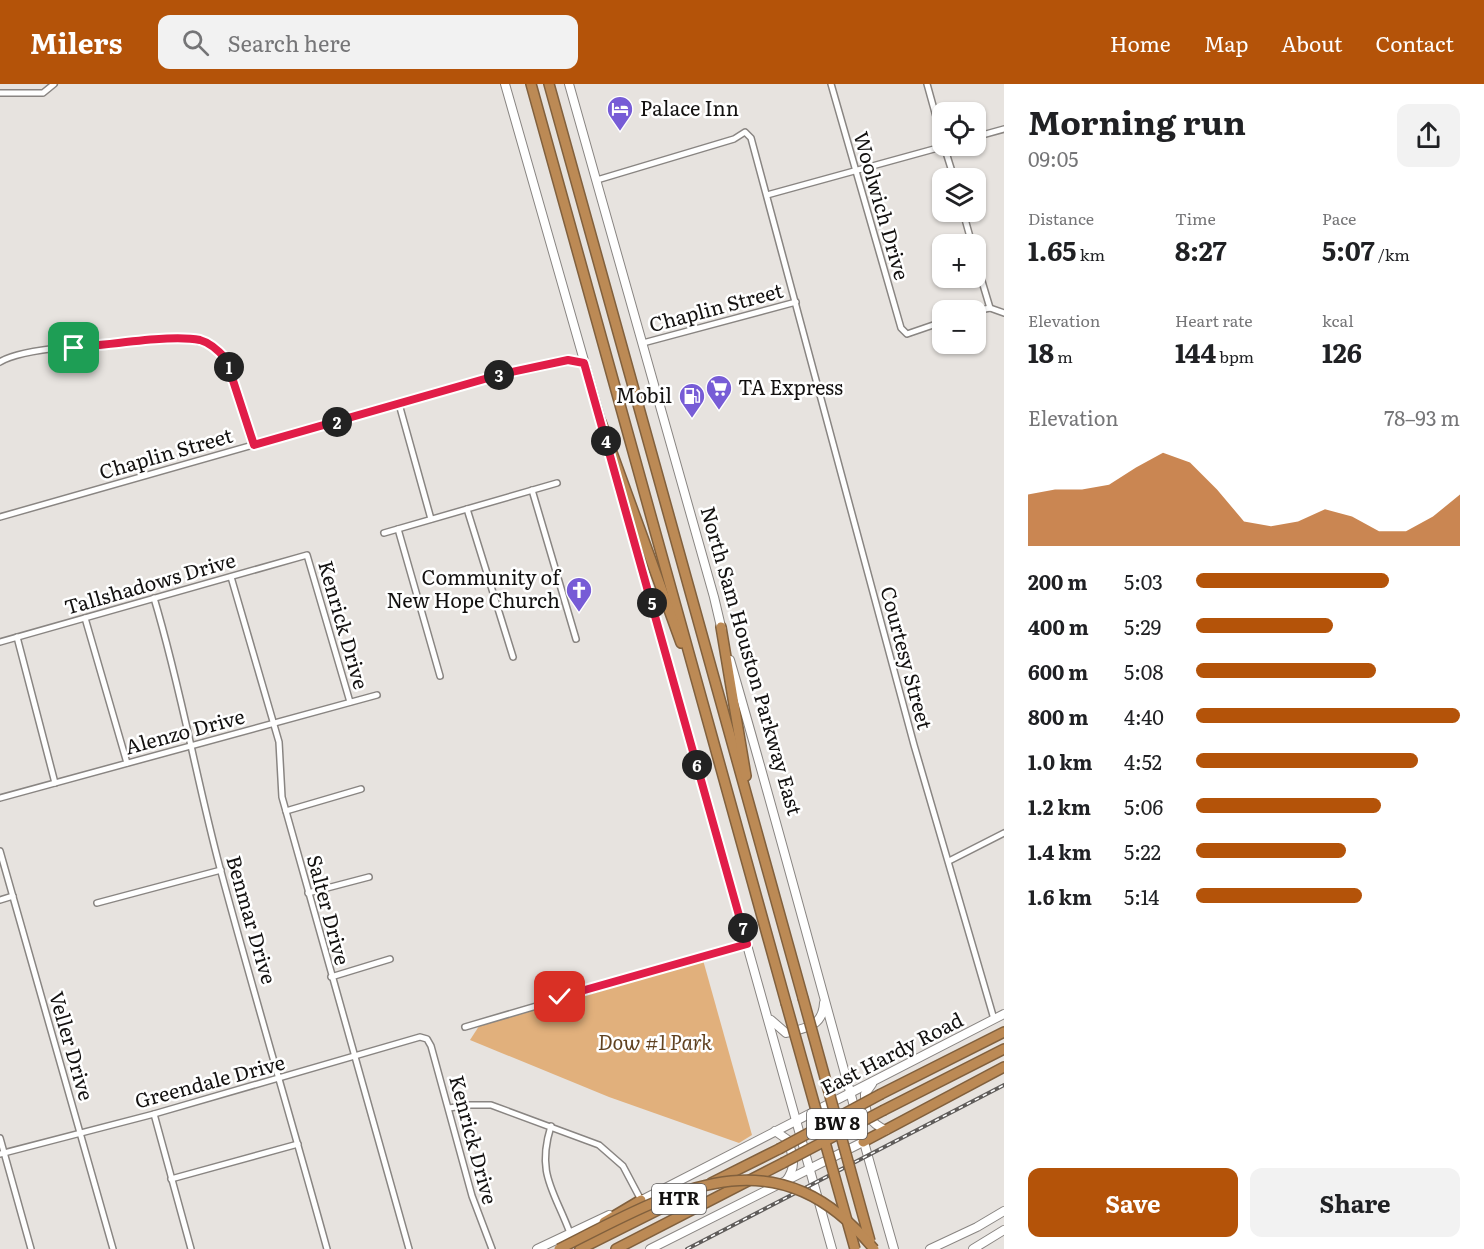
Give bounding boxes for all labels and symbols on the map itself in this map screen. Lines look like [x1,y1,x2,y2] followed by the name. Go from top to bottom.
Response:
[640,92,739,122] place label: Palace Inn
[605,94,635,132] hotel icon: Palace Inn
[847,128,918,283] street label: Woolwich Drive
[645,274,786,338] street label: Chaplin Street
[48,322,99,373] pin
[214,352,244,382] pin: 1
[484,360,514,390] pin: 3
[738,371,843,401] place label: TA Express
[704,373,734,411] supermarket icon: TA Express
[616,379,672,409] place label: Mobil
[677,381,707,419] fuel station icon: Mobil
[322,407,352,437] pin: 2
[95,419,236,485] street label: Chaplin Street
[591,426,621,456] pin: 4
[694,502,811,818] street label: North Sam Houston Parkway East
[60,543,239,621] street label: Tallshadows Drive
[312,557,378,692] street label: Kenrick Drive
[387,561,562,614] place label: Community of New Hope Church
[564,575,594,613] church icon: Community of New Hope Church
[874,582,941,733] street label: Courtesy Street
[637,588,667,618] pin: 5
[121,700,248,760] street label: Alenzo Drive
[682,750,712,780] pin: 6
[301,851,359,968] street label: Salter Drive
[220,852,286,987] street label: Benmar Drive
[728,913,758,943] pin: 7
[534,971,585,1022] pin
[43,987,103,1104] street label: Veller Drive
[815,1003,968,1101] street label: East Hardy Road
[598,1026,712,1056] park label: Dow #1 Park
[131,1046,288,1115] street label: Greendale Drive
[443,1072,507,1207] street label: Kenrick Drive
[807,1109,867,1139] road number: BW 8
[652,1184,706,1214] road number: HTR

